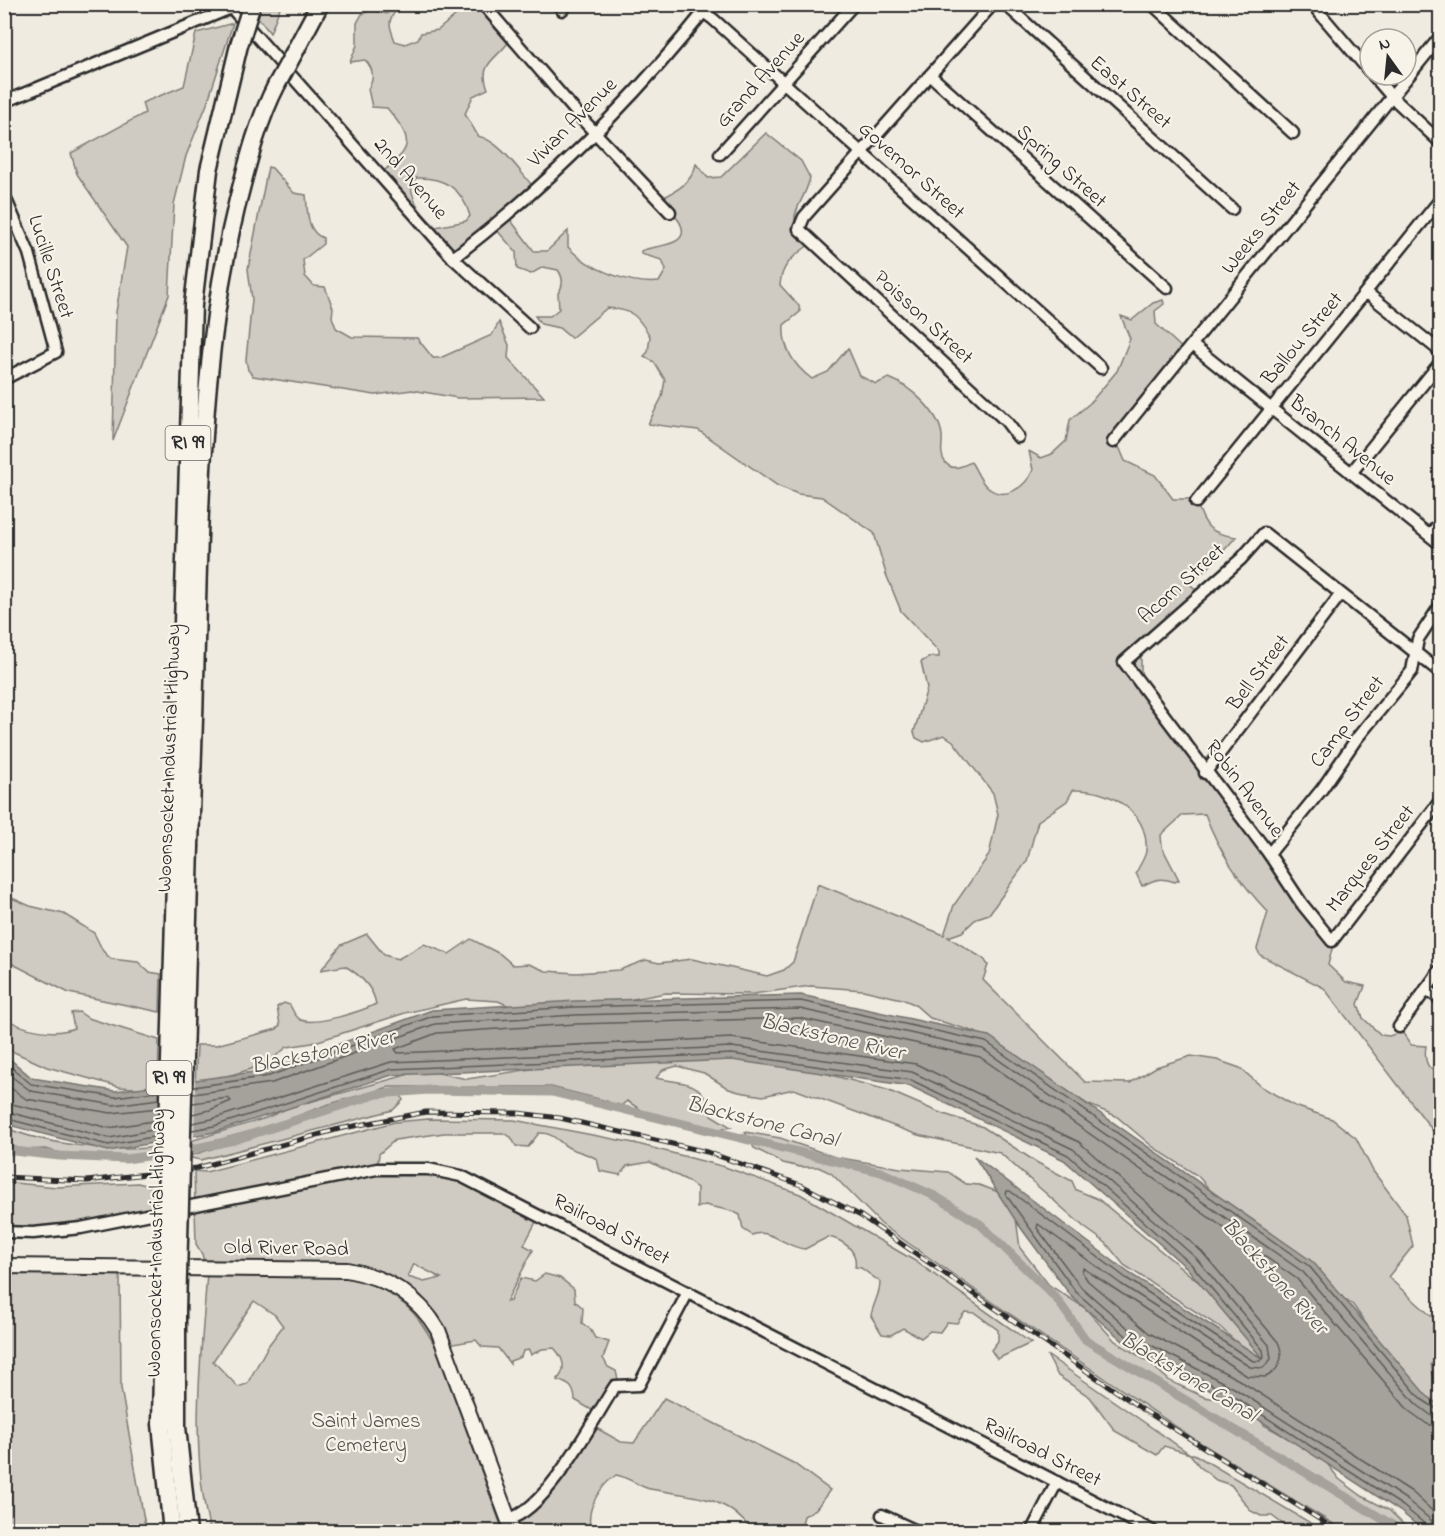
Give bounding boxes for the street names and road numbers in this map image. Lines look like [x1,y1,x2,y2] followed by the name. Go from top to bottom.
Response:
[709,24,813,135] street label: Grand Avenue
[1082,49,1178,137] street label: East Street
[521,71,625,175] street label: Vivian Avenue
[851,115,971,227] street label: Governor Street
[1008,118,1113,217] street label: Spring Street
[366,131,455,227] street label: 2nd Avenue
[1215,175,1309,281] street label: Weeks Street
[19,211,81,323] street label: Lucille Street
[867,264,979,372] street label: Poisson Street
[1254,286,1351,393] street label: Ballou Street
[1281,388,1402,494] street label: Branch Avenue
[166,426,210,460] road number: RI 99
[1132,537,1232,631] street label: Acorn Street
[150,623,192,893] street label: Woonsocket Industrial Highway
[1220,629,1298,718] street label: Bell Street
[1303,670,1393,774] street label: Camp Street
[1197,734,1291,844] street label: Robin Avenue
[1319,799,1423,919] street label: Marques Street
[146,1061,192,1095] road number: RI 99
[140,1108,176,1378] street label: Woonsocket Industrial Highway
[547,1186,675,1274] street label: Railroad Street
[223,1233,349,1265] street label: Old River Road
[978,1410,1106,1496] street label: Railroad Street

